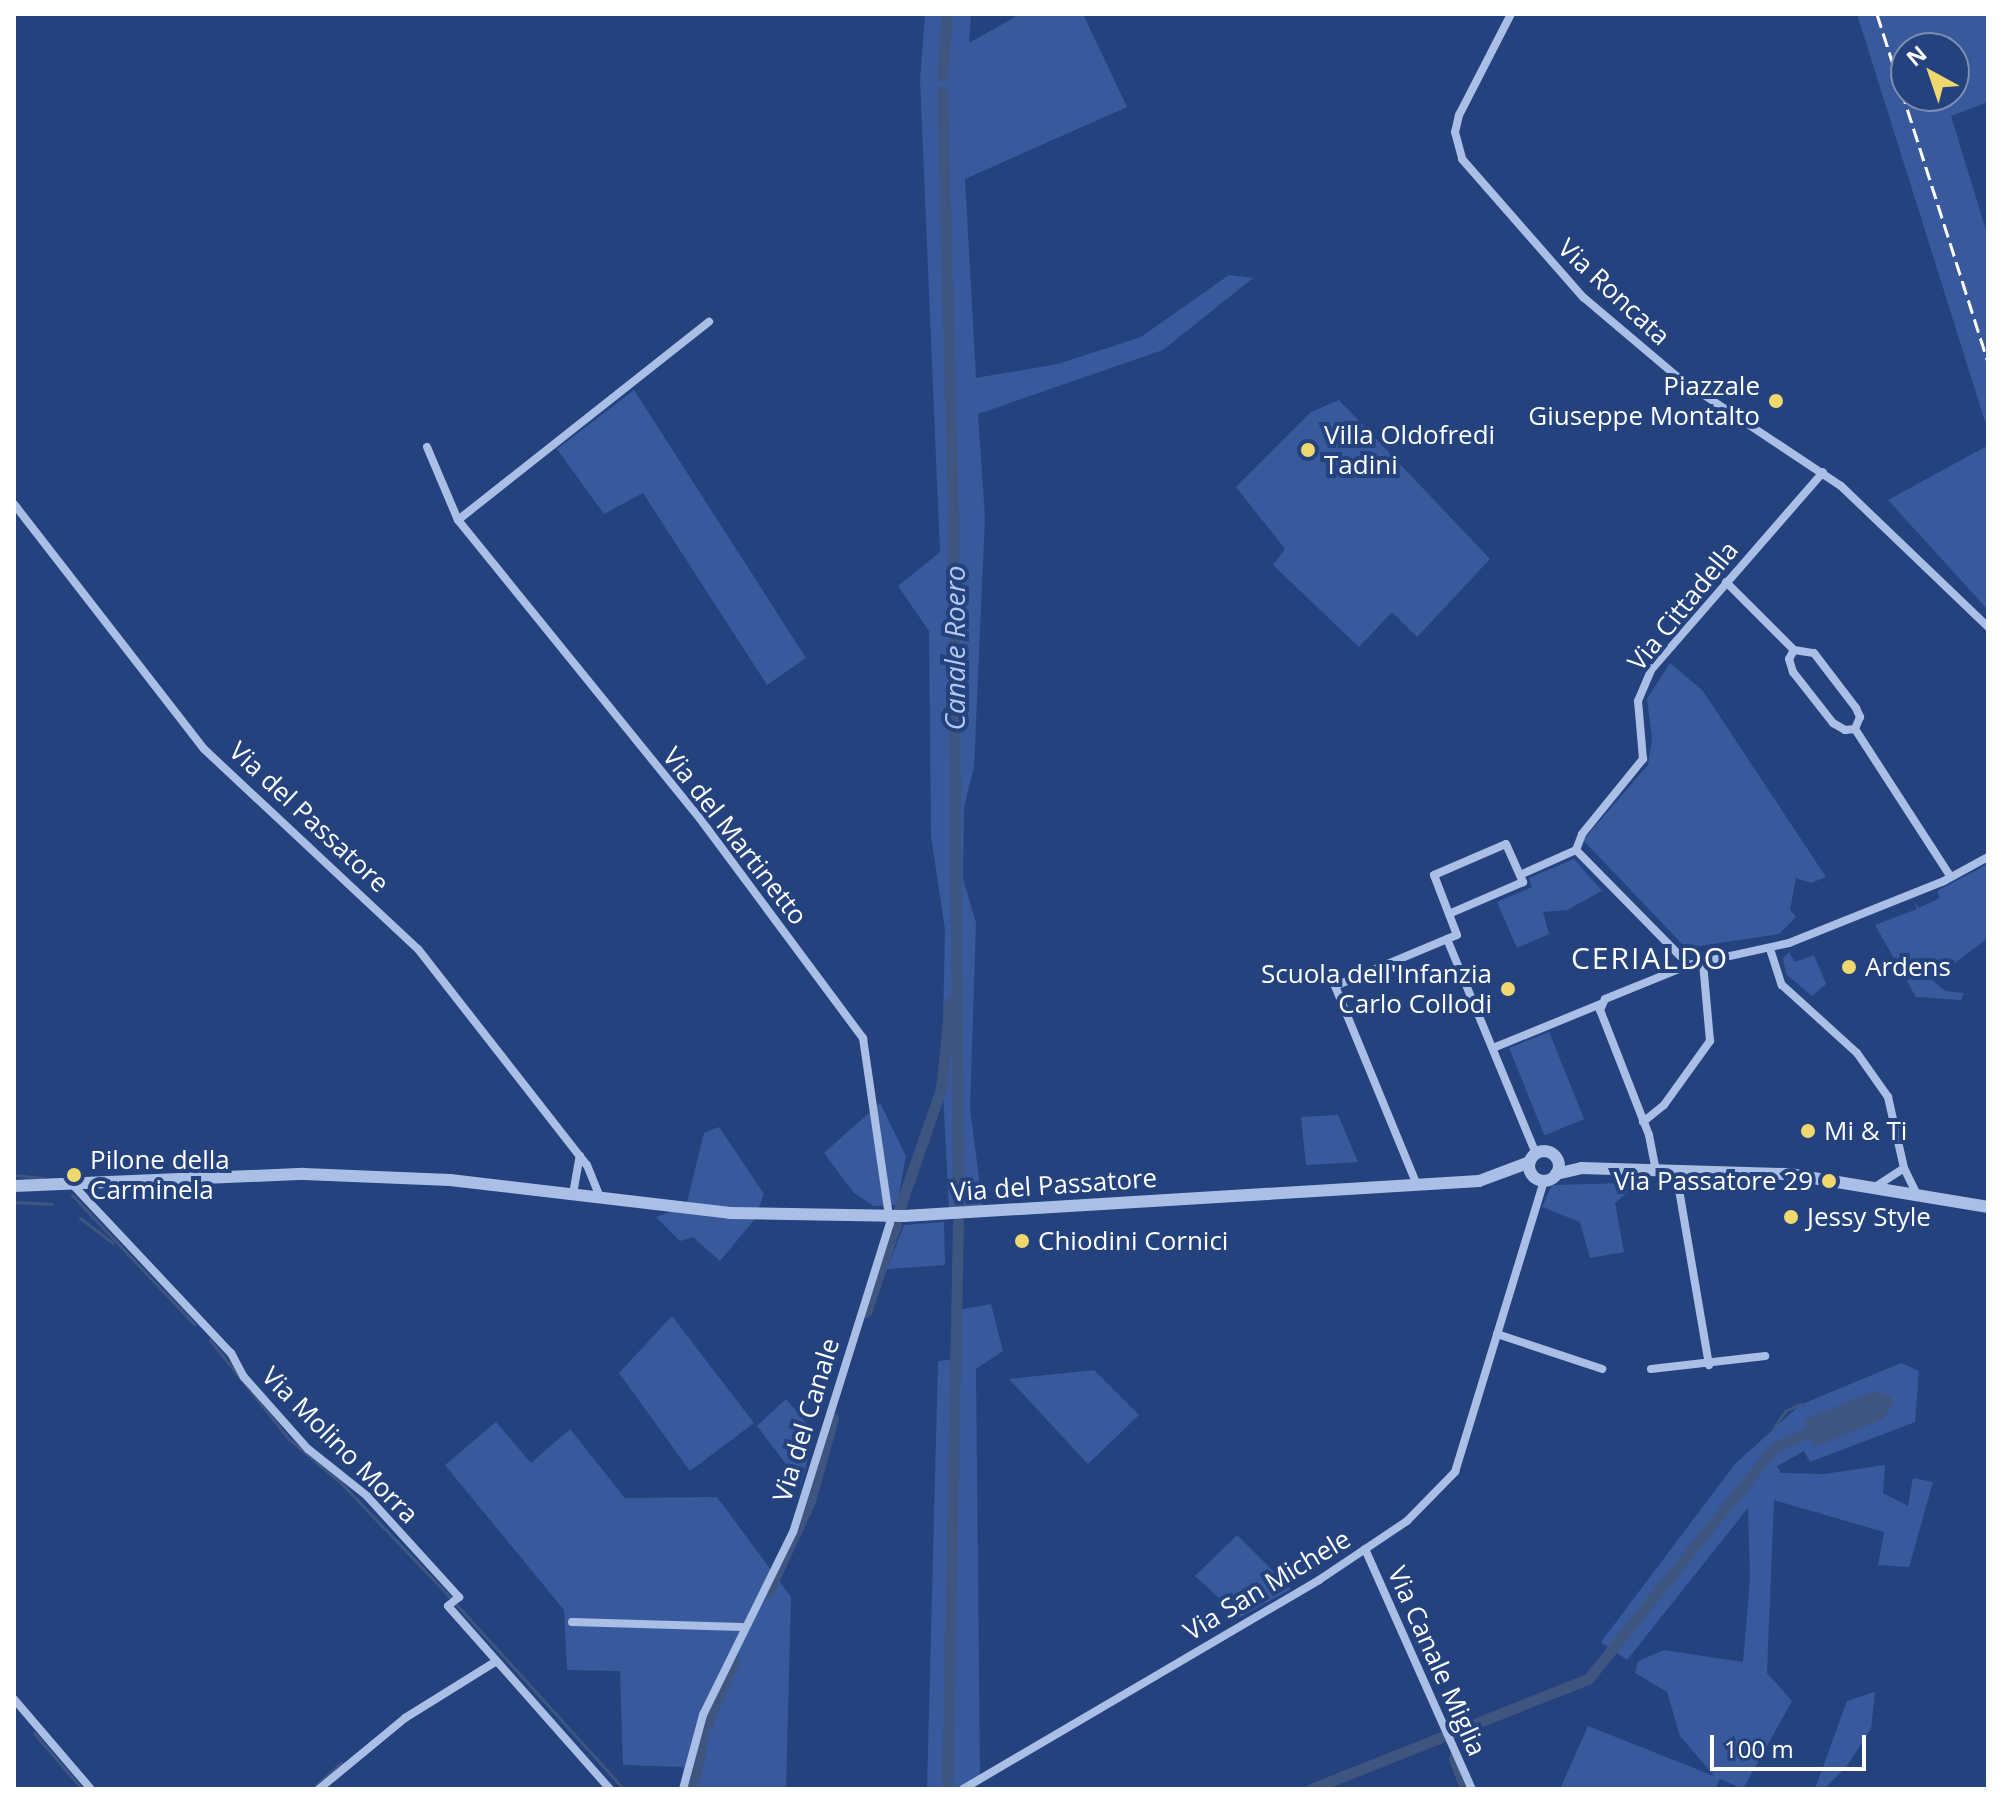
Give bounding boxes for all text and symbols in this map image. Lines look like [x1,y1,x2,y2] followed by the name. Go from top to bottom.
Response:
[1890,32,1970,112] north arrow
[1899,38,1932,72] text: N
[1552,232,1676,352] street label: Via Roncata
[1528,370,1760,432] place label: Piazzale Giuseppe Montalto
[1767,392,1785,410] marker: Piazzale Giuseppe Montalto
[1324,419,1495,480] place label: Villa Oldofredi Tadini
[1299,441,1317,459] marker: Villa Oldofredi Tadini
[1621,535,1745,677] street label: Via Cittadella
[937,565,971,731] water label: Canale Roero
[223,735,395,899] street label: Via del Passatore
[656,741,814,931] street label: Via del Martinetto
[1571,940,1729,976] district label: CERIALDO
[1865,951,1951,983] place label: Ardens
[1261,958,1492,1020] place label: Scuola dell'Infanzia Carlo Collodi
[1840,958,1858,976] marker: Ardens
[1499,980,1517,998] marker: Scuola dell'Infanzia Carlo Collodi
[1824,1115,1907,1147] place label: Mi & Ti
[1799,1122,1817,1140] marker: Mi & Ti
[90,1144,230,1206] place label: Pilone della Carminela
[950,1162,1158,1208] street label: Via del Passatore
[1614,1165,1813,1197] place label: Via Passatore 29
[65,1166,83,1184] marker: Pilone della Carminela
[1820,1172,1838,1190] marker: Via Passatore 29
[1807,1201,1931,1233] place label: Jessy Style
[1782,1208,1800,1226] marker: Jessy Style
[1038,1225,1228,1257] place label: Chiodini Cornici
[1013,1232,1031,1250] marker: Chiodini Cornici
[766,1334,846,1506] street label: Via del Canale
[255,1360,425,1530] street label: Via Molino Morra
[1178,1523,1356,1647] street label: Via San Michele
[1381,1561,1493,1761] street label: Via Canale Miglia
[1714,1719,1870,1769] scale bar
[1724,1732,1794,1765] text: 100 m

